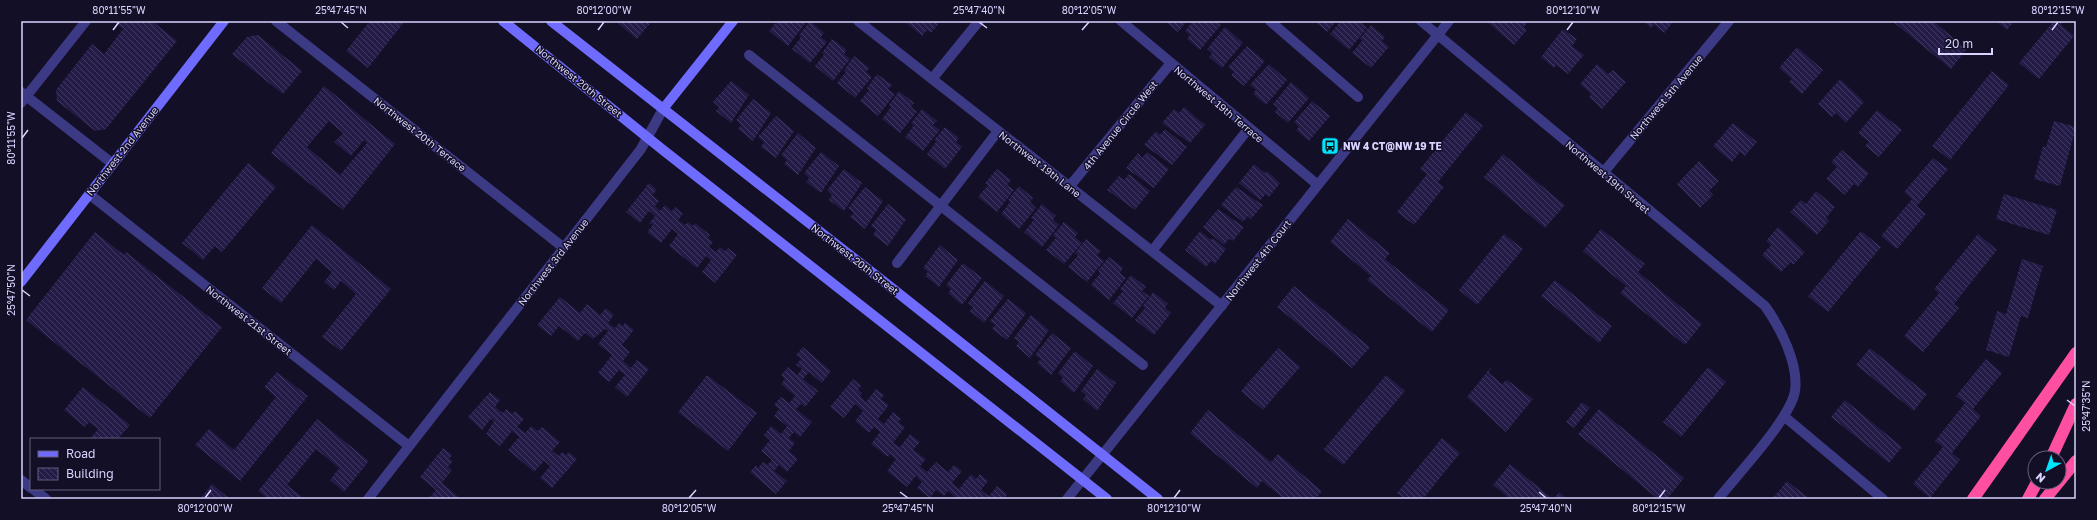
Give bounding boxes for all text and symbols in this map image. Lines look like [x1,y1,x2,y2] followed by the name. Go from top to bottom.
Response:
[92,4,146,16] text: 80°11'55"W
[315,4,367,16] text: 25°47'45"N
[576,4,632,16] text: 80°12'00"W
[953,4,1005,16] text: 25°47'40"N
[1062,4,1117,16] text: 80°12'05"W
[1546,4,1600,16] text: 80°12'10"W
[2031,4,2085,16] text: 80°12'15"W
[1939,30,1992,56] scale bar
[1945,36,1973,51] text: 20 m
[533,42,625,120] street label: Northwest 20th Street
[1627,52,1705,142] street label: Northwest 5th Avenue
[1172,63,1266,145] street label: Northwest 19th Terrace
[1080,78,1160,172] street label: 4th Avenue Circle West
[372,94,469,174] street label: Northwest 20th Terrace
[84,104,160,198] street label: Northwest 2nd Avenue
[5,111,17,165] text: 80°11'55"W
[997,128,1083,200] street label: Northwest 19th Lane
[1320,136,1340,156] bus stop icon: NW 4 CT@NW 19 TE
[1563,138,1653,216] street label: Northwest 19th Street
[1343,140,1442,152] place label: NW 4 CT@NW 19 TE
[515,216,591,308] street label: Northwest 3rd Avenue
[1223,217,1293,303] street label: Northwest 4th Court
[809,221,901,297] street label: Northwest 20th Street
[5,264,17,316] text: 25°47'50"N
[204,283,294,357] street label: Northwest 21st Street
[2080,380,2092,432] text: 25°47'35"N
[30,438,160,490] legend
[66,446,95,461] text: Road
[2027,450,2067,490] north arrow
[66,466,114,481] text: Building
[2033,470,2048,486] text: N
[177,502,233,514] text: 80°12'00"W
[662,502,717,514] text: 80°12'05"W
[882,502,934,514] text: 25°47'45"N
[1147,502,1201,514] text: 80°12'10"W
[1520,502,1572,514] text: 25°47'40"N
[1632,502,1686,514] text: 80°12'15"W

